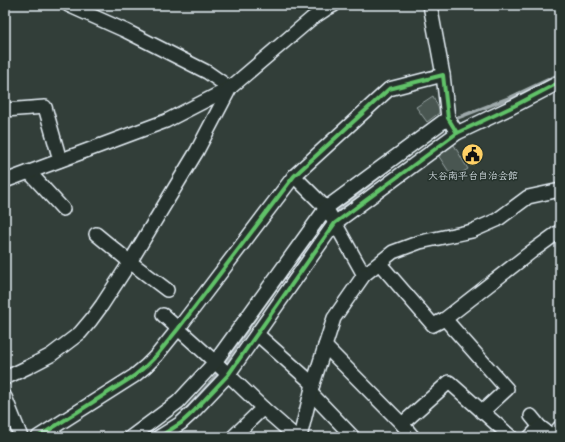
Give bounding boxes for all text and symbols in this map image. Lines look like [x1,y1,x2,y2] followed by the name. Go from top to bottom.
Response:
[460,142,486,168] public building icon: 大谷南平台自治会館
[428,168,518,182] place label: 大谷南平台自治会館

